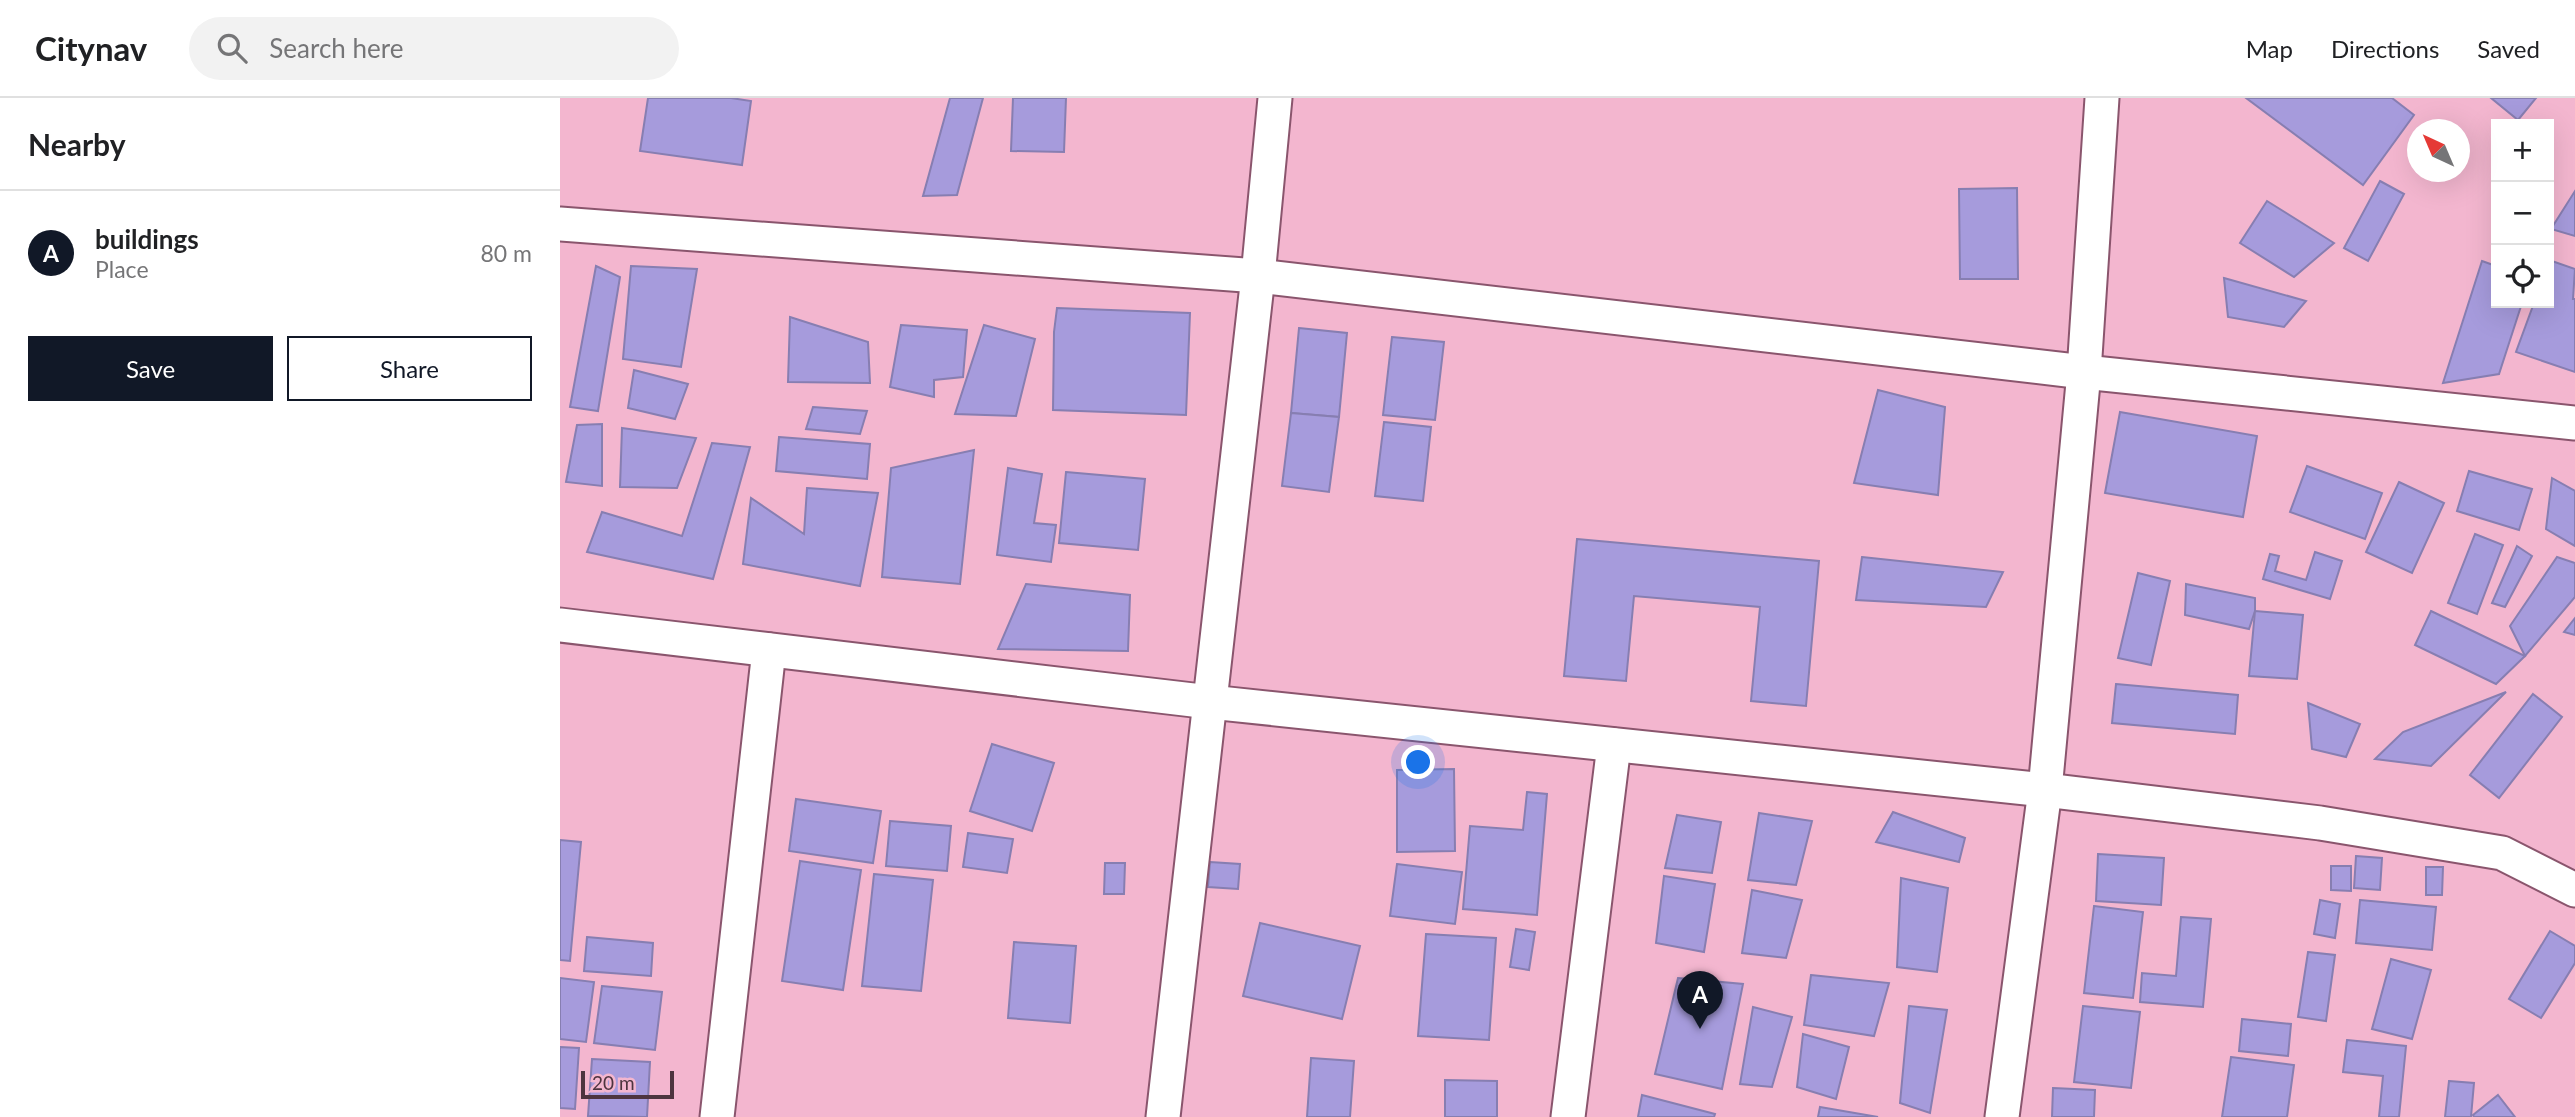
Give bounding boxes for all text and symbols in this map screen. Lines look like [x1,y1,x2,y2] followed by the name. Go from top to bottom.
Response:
[189,17,679,80] search box
[35,28,147,68] text: Citynav
[213,29,251,67] icon: search
[269,32,403,64] text: Search here
[2246,34,2293,63] text: Map
[2331,34,2439,63] text: Directions
[2477,34,2540,63] text: Saved
[2407,119,2470,182] north arrow
[2491,119,2554,308] map controls
[2491,119,2554,182] button: +
[28,126,126,162] text: Nearby
[2491,182,2554,245] button: −
[95,223,199,255] text: buildings
[43,239,59,267] text: A
[481,239,532,267] text: 80 m
[2491,245,2554,308] button: locate
[95,255,149,283] text: Place
[28,336,273,401] button: Save
[287,336,532,401] button: Share
[1401,745,1435,779] your location
[1677,971,1723,1029] pin: A
[581,1068,674,1100] scale bar
[592,1071,635,1094] text: 20 m

